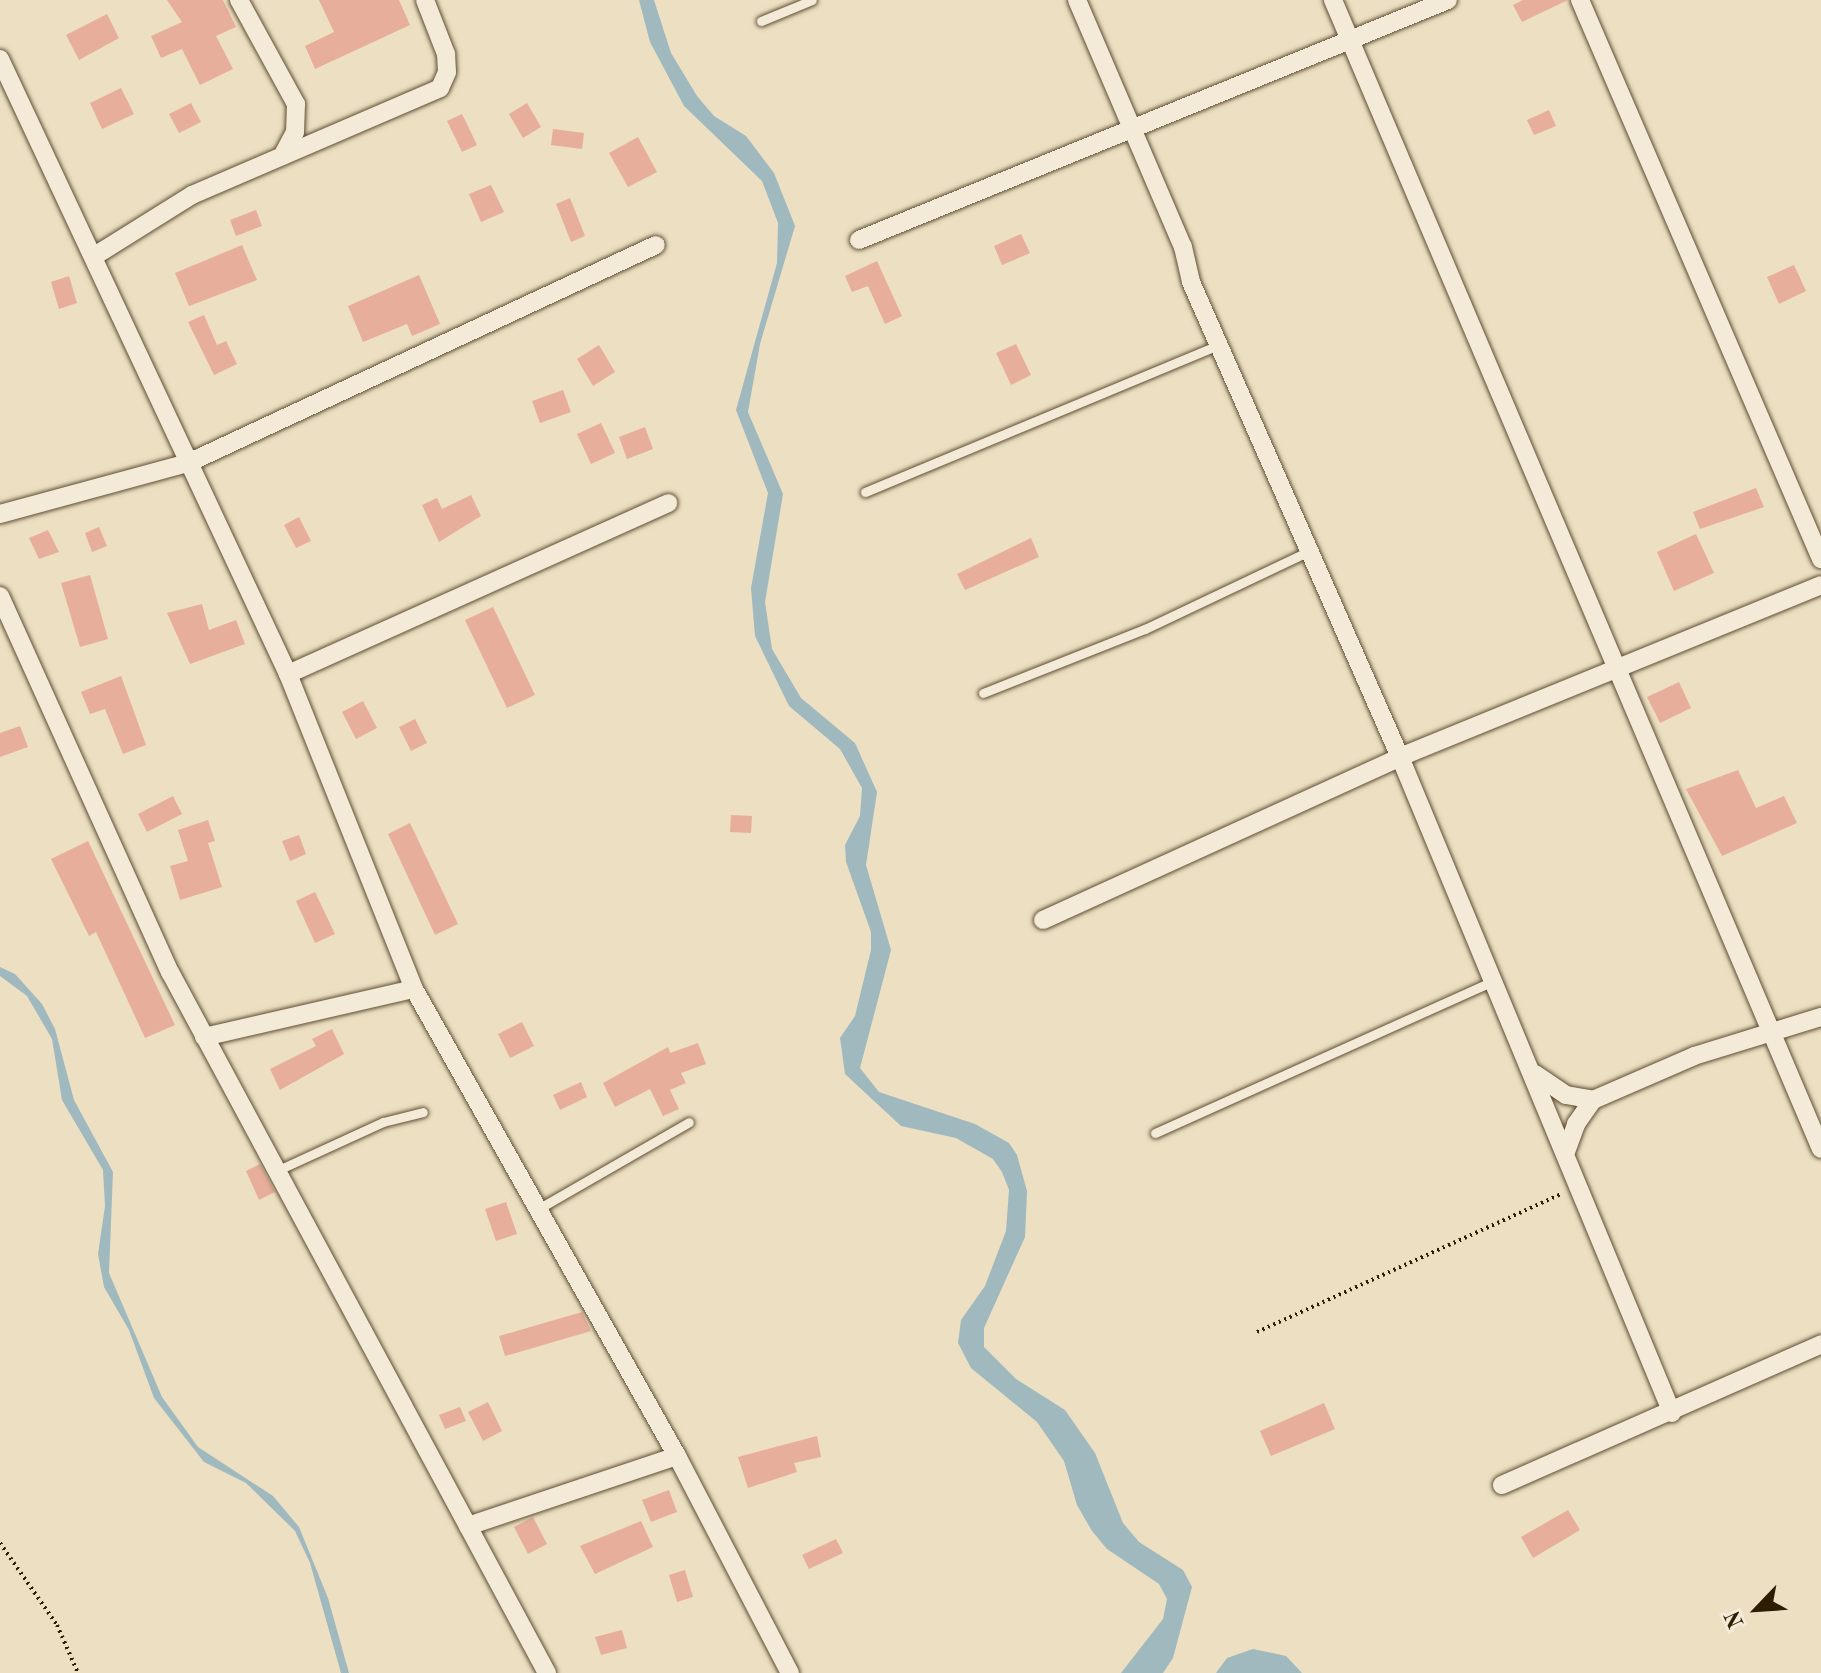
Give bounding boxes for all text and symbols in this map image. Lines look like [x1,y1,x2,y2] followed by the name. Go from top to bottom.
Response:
[1717,1569,1797,1649] north arrow
[1722,1607,1749,1631] text: N

